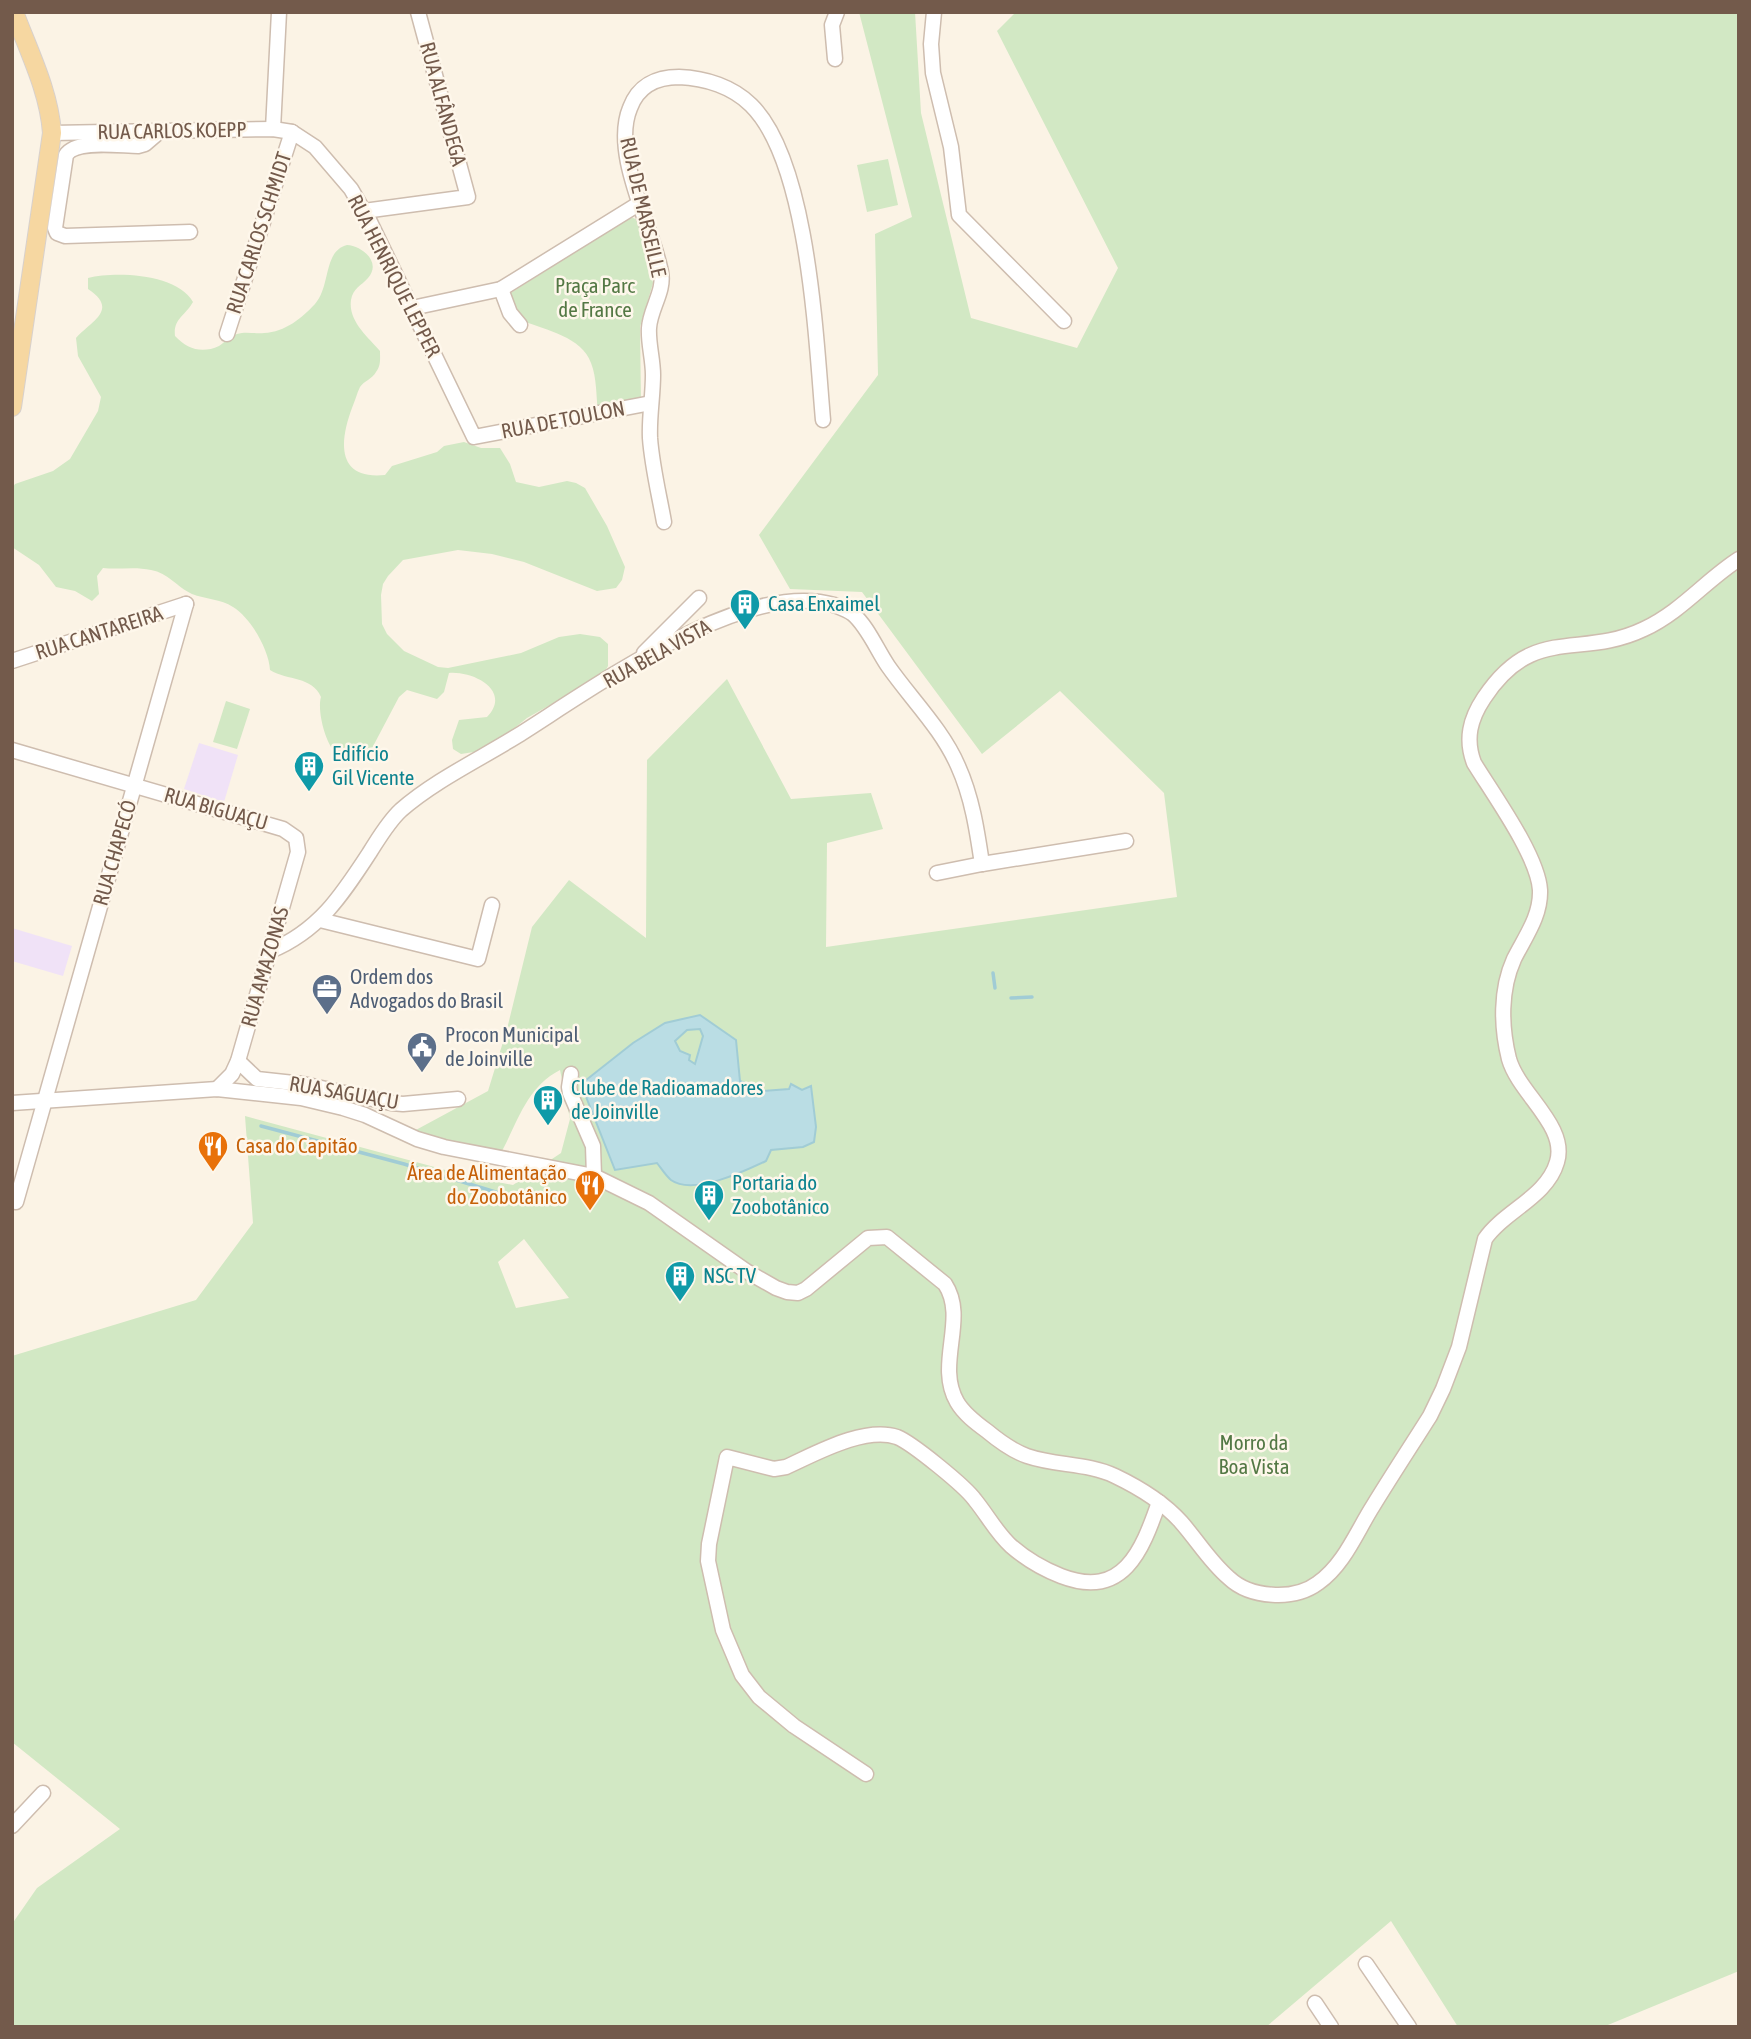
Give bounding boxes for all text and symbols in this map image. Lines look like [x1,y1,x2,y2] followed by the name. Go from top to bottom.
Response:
[416,39,472,169] street label: RUA ALFÂNDEGA
[97,117,247,143] street label: RUA CARLOS KOEPP
[616,134,672,279] street label: RUA DE MARSEILLE
[221,149,295,316] street label: RUA CARLOS SCHMIDT
[344,190,446,361] street label: RUA HENRIQUE LEPPER
[555,273,635,321] park label: Praça Parc de France
[499,395,627,443] street label: RUA DE TOULON
[728,587,762,631] building icon: Casa Enxaimel
[768,591,880,615] place label: Casa Enxaimel
[32,600,166,664] street label: RUA CANTAREIRA
[598,613,715,693] street label: RUA BELA VISTA
[332,741,414,789] place label: Edifício Gil Vicente
[292,749,326,793] building icon: Edifício Gil Vicente
[162,782,271,834] street label: RUA BIGUAÇU
[88,797,141,908] street label: RUA CHAPECÓ
[235,904,293,1030] street label: RUA AMAZONAS
[350,964,503,1012] place label: Ordem dos Advogados do Brasil
[310,972,344,1016] office icon: Ordem dos Advogados do Brasil
[445,1022,580,1070] place label: Procon Municipal de Joinville
[405,1030,439,1074] public building icon: Procon Municipal de Joinville
[288,1071,401,1113] street label: RUA SAGUAÇU
[571,1075,763,1123] place label: Clube de Radioamadores de Joinville
[531,1083,565,1127] building icon: Clube de Radioamadores de Joinville
[196,1129,230,1173] restaurant icon: Casa do Capitão
[236,1133,358,1157] place label: Casa do Capitão
[407,1160,567,1208] place label: Área de Alimentação do Zoobotânico
[573,1168,607,1212] restaurant icon: Área de Alimentação do Zoobotânico
[732,1170,829,1218] place label: Portaria do Zoobotânico
[692,1178,726,1222] building icon: Portaria do Zoobotânico
[663,1259,697,1303] building icon: NSC TV
[703,1263,757,1287] place label: NSC TV
[1219,1430,1289,1478] park label: Morro da Boa Vista

